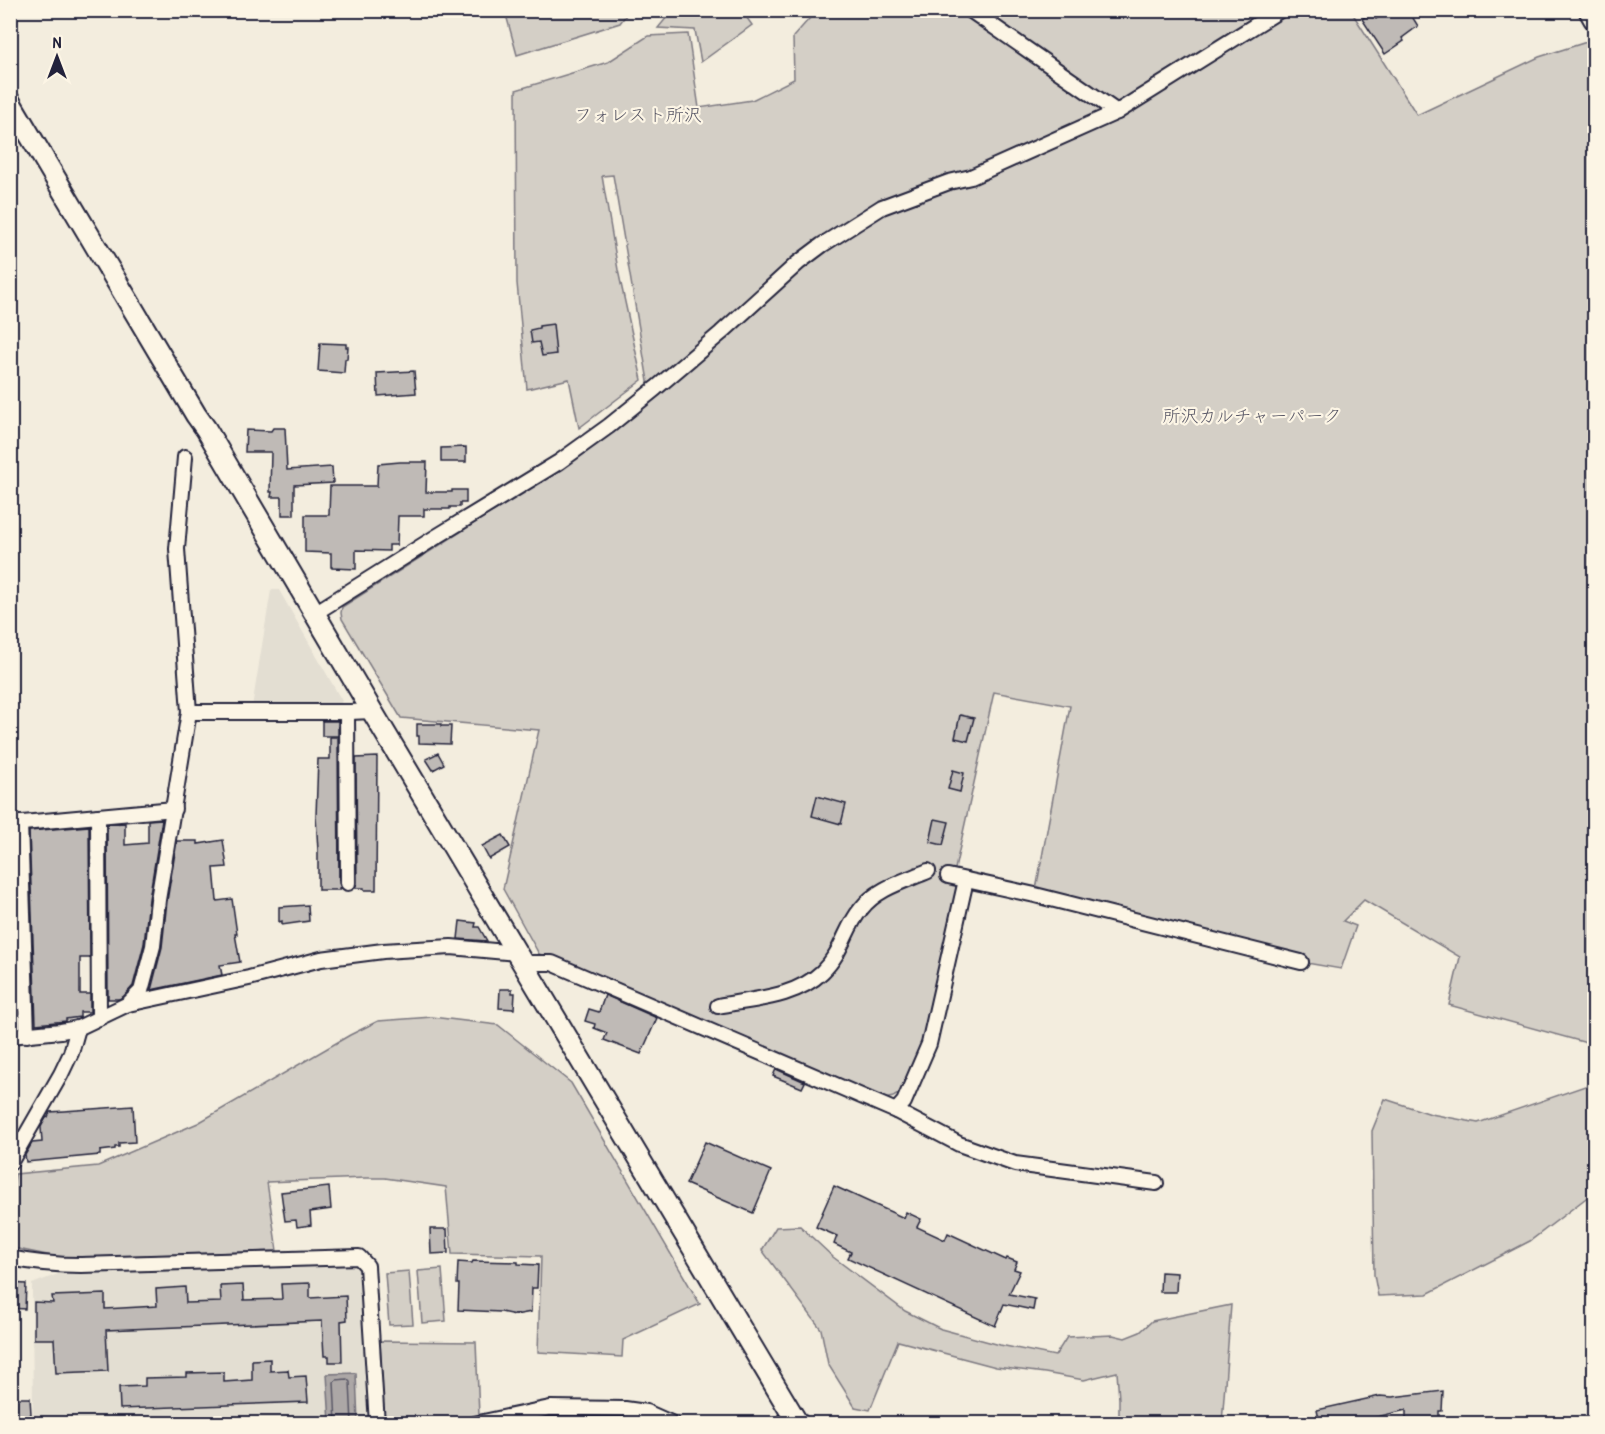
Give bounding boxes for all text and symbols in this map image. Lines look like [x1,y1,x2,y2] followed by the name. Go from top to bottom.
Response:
[27,27,87,87] north arrow
[53,31,62,53] text: N
[574,102,702,127] park label: フォレスト所沢
[1163,403,1341,428] park label: 所沢カルチャーパーク

